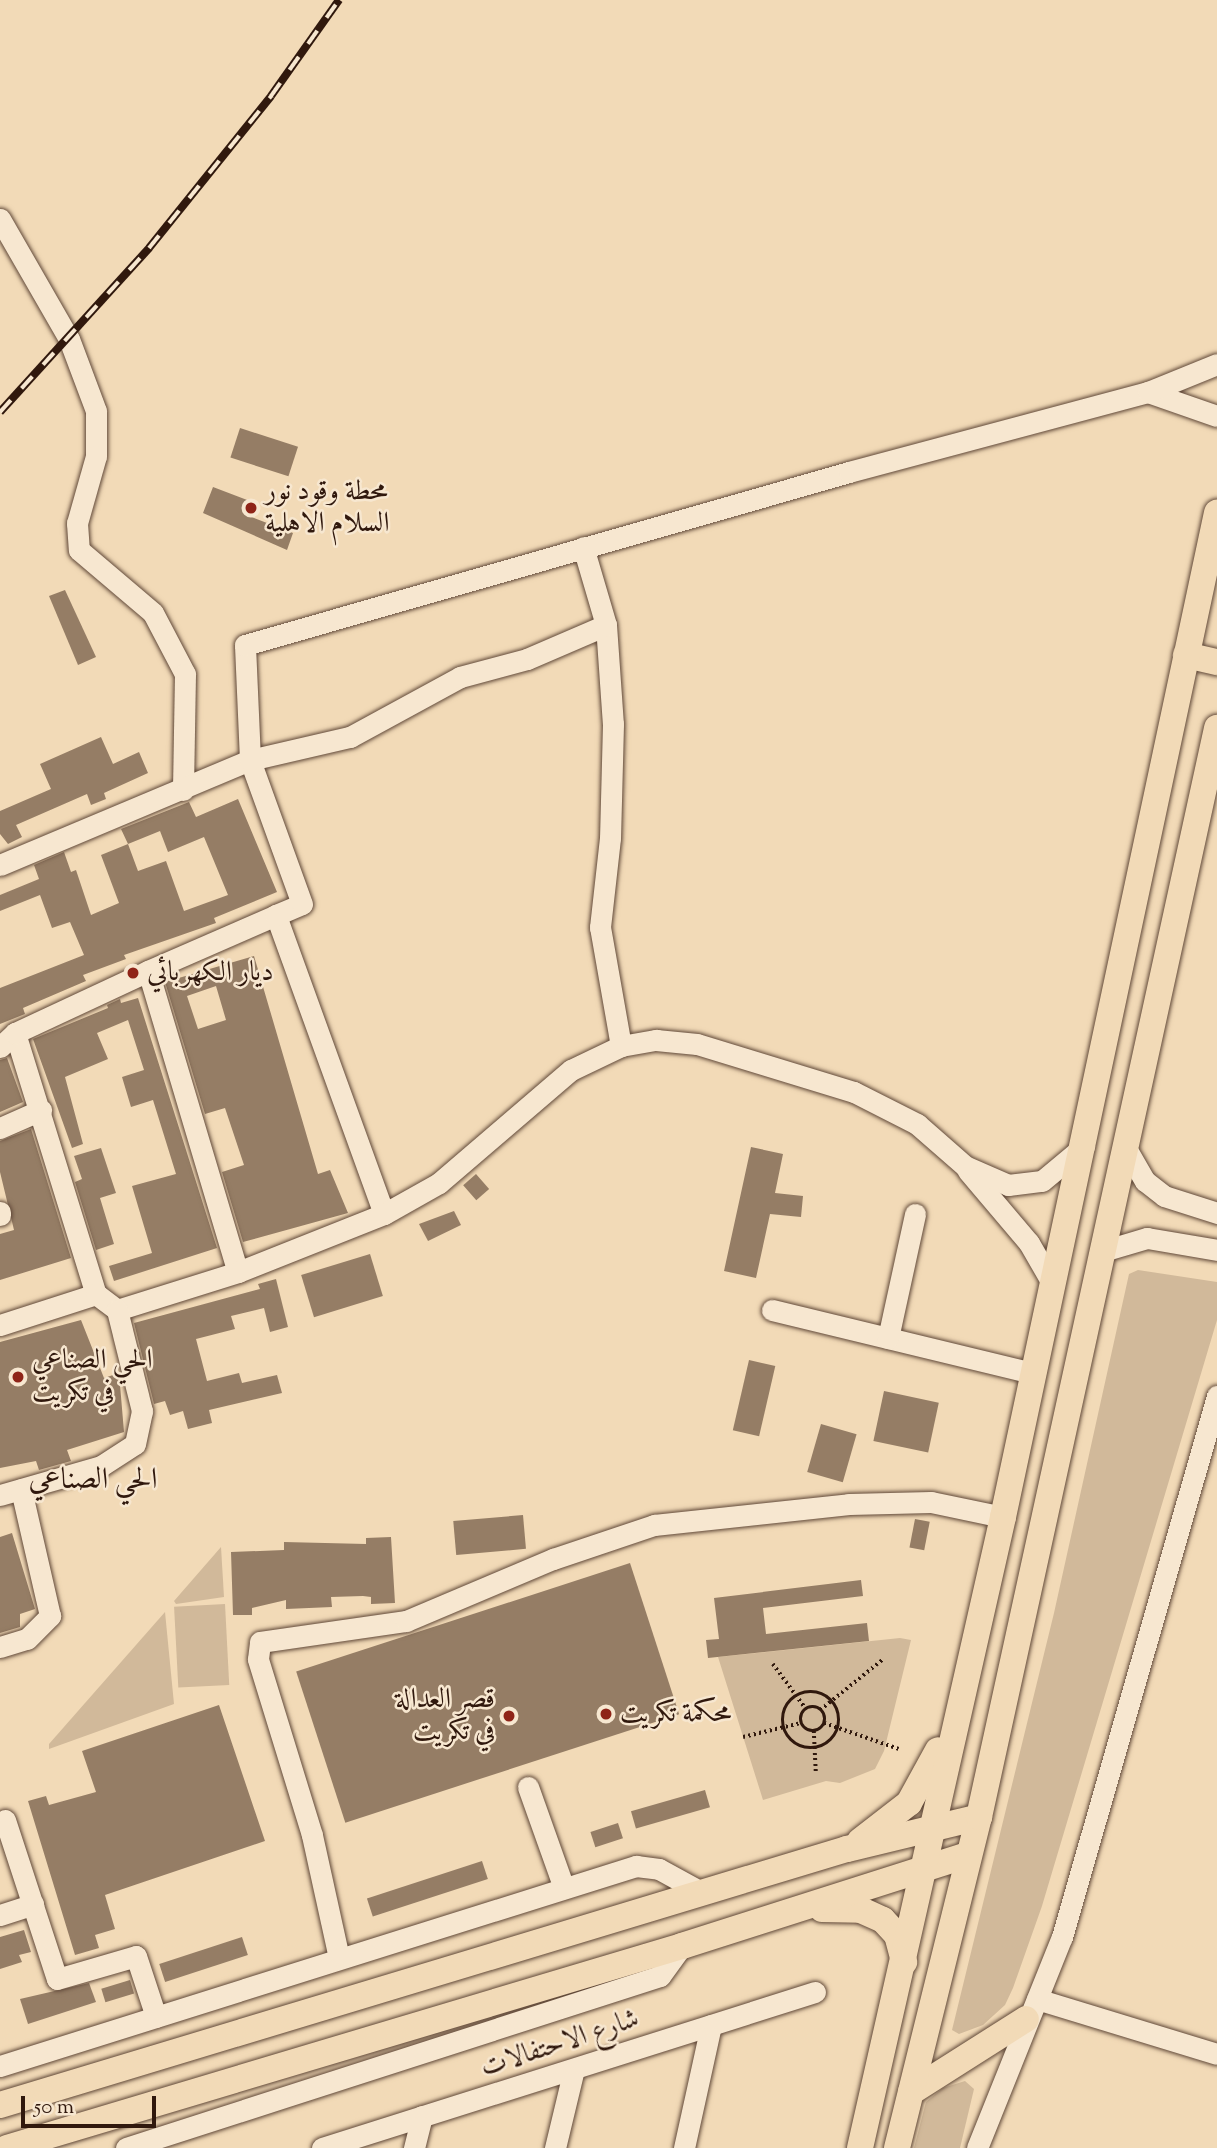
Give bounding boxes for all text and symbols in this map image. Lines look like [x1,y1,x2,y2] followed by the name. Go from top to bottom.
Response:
[265,475,390,541] place label: محطة وقود نور السلام الاهلية
[243,500,259,516] marker: محطة وقود نور السلام الاهلية
[147,956,274,990] place label: ديار الكهربائي
[125,965,141,981] marker: ديار الكهربائي
[32,1344,153,1410] place label: الحي الصناعي في تكريت
[10,1369,26,1385] marker: الحي الصناعي في تكريت
[28,1463,158,1499] district label: الحي الصناعي
[395,1683,495,1749] place label: قصر العدالة في تكريت
[620,1697,731,1731] place label: محكمة تكريت
[598,1706,614,1722] marker: محكمة تكريت
[501,1708,517,1724] marker: قصر العدالة في تكريت
[476,2003,644,2085] street label: شارع الاحتفالات
[24,2082,159,2126] scale bar
[34,2093,74,2123] text: 50 m

